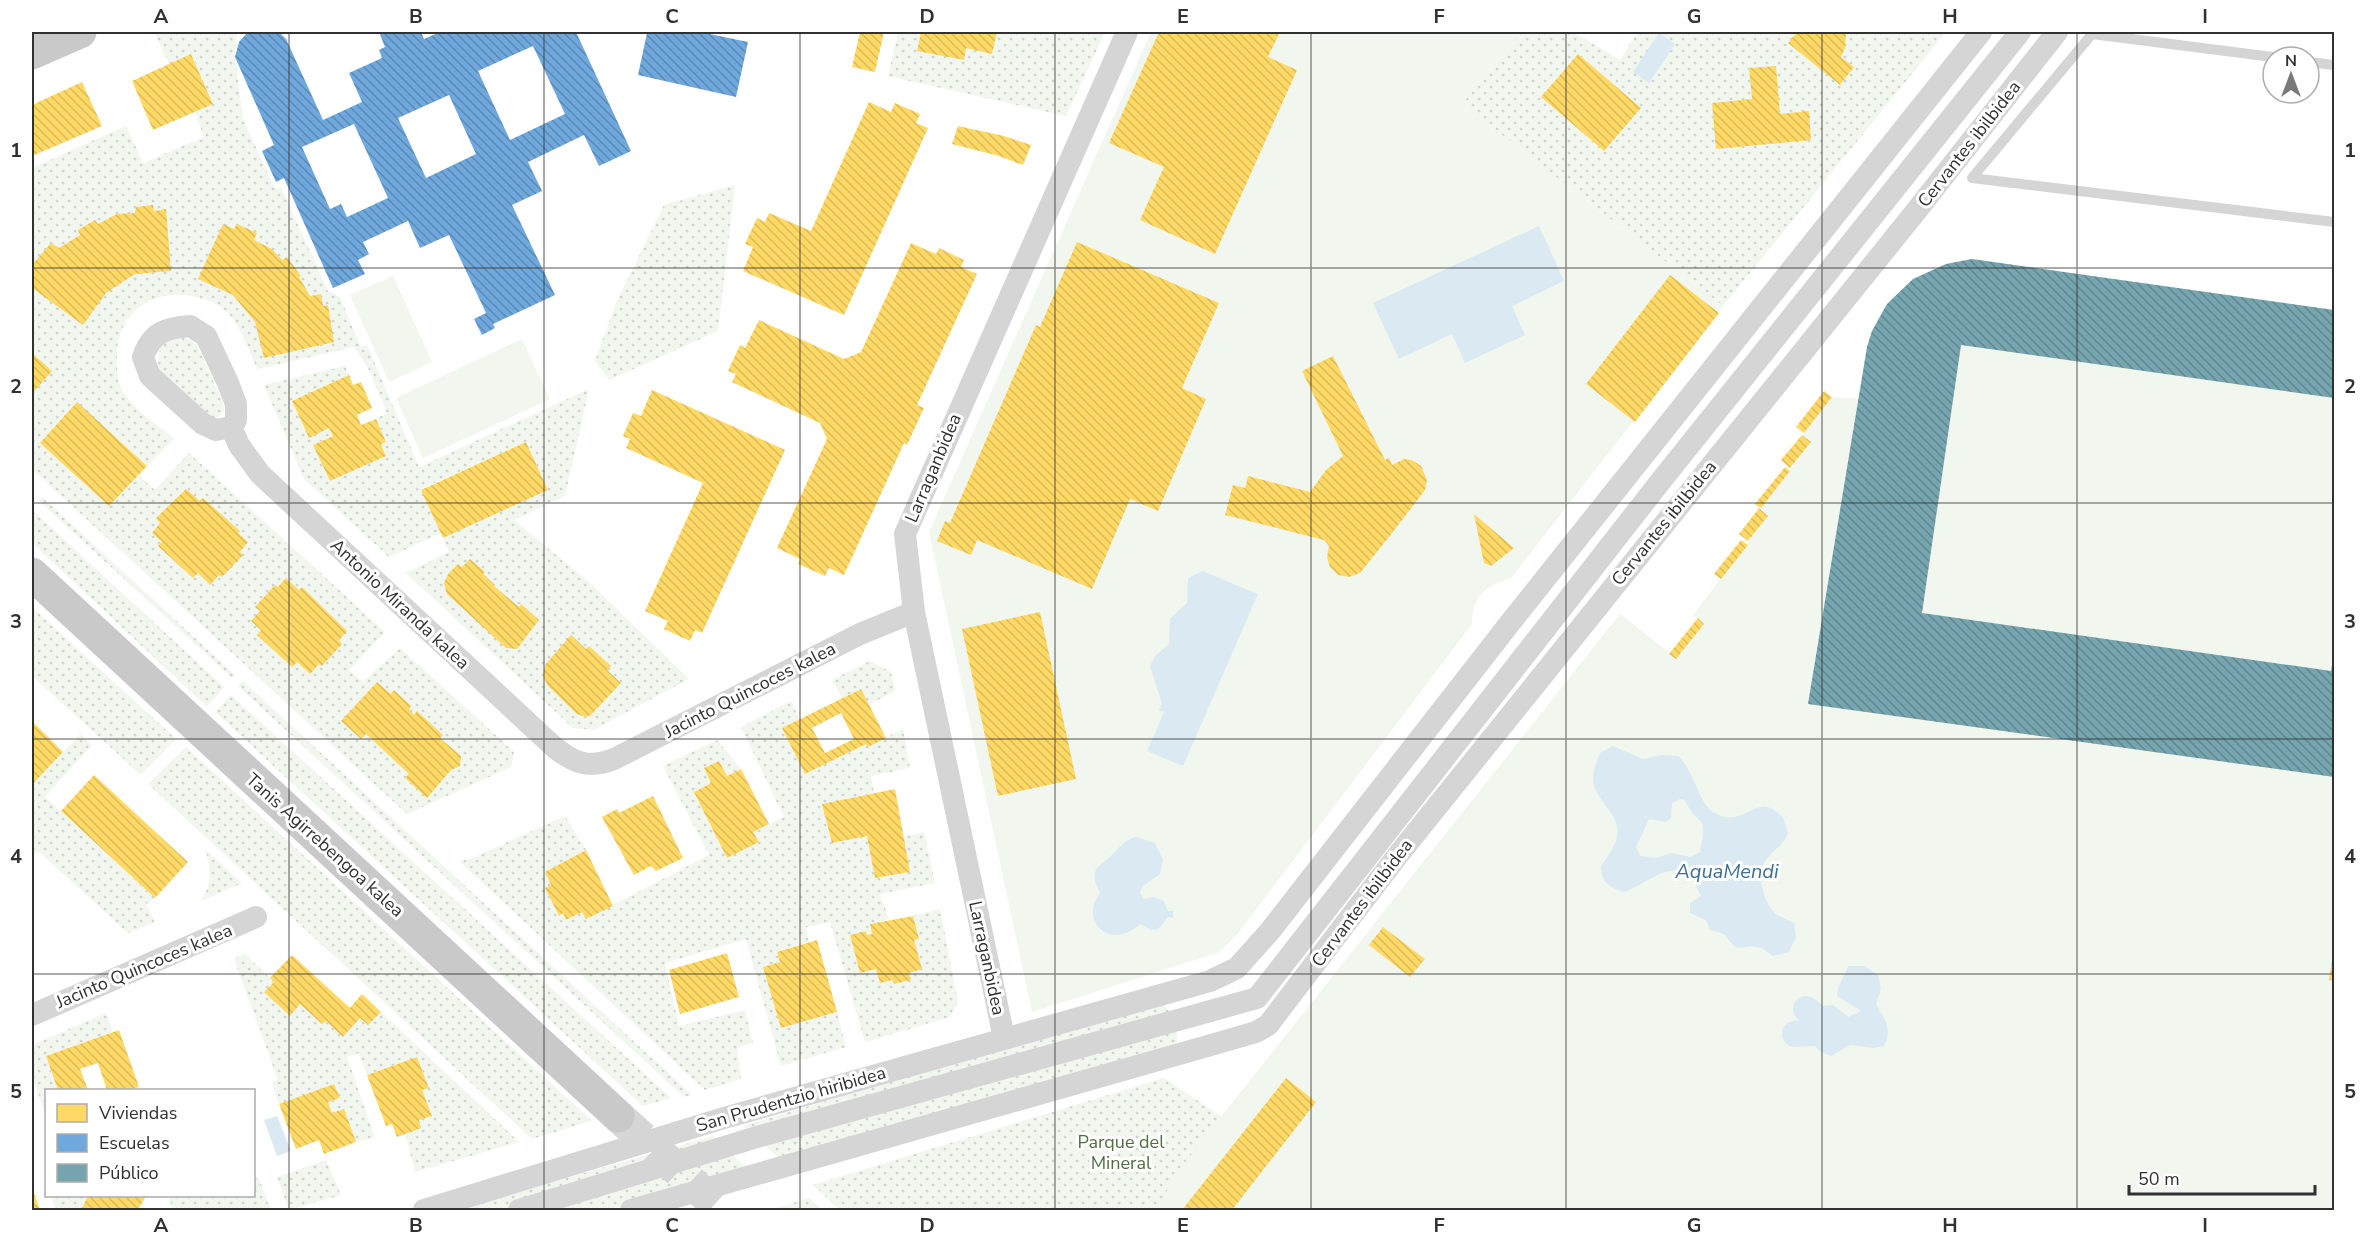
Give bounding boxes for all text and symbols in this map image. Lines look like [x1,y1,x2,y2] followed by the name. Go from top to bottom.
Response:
[154,3,169,30] text: A
[409,3,423,30] text: B
[665,3,679,30] text: C
[919,3,935,30] text: D
[1177,3,1189,30] text: E
[1433,3,1445,30] text: F
[1687,3,1701,30] text: G
[1942,3,1958,30] text: H
[2202,3,2208,30] text: I
[2261,45,2321,105] north arrow
[2285,50,2297,72] text: N
[1912,76,2026,212] street label: Cervantes ibilbidea
[10,137,22,164] text: 1
[2344,137,2356,164] text: 1
[10,373,22,400] text: 2
[2344,373,2356,400] text: 2
[899,410,967,526] street label: Larraganbidea
[1606,455,1722,591] street label: Cervantes ibilbidea
[325,533,475,675] street label: Antonio Miranda kalea
[10,608,22,635] text: 3
[2344,608,2356,635] text: 3
[659,636,840,744] street label: Jacinto Quincoces kalea
[241,768,409,922] street label: Tanis Agirrebengoa kalea
[1306,834,1418,972] street label: Cervantes ibilbidea
[10,843,22,870] text: 4
[2344,843,2356,870] text: 4
[1674,858,1779,885] water label: AquaMendi
[963,899,1011,1017] street label: Larraganbidea
[51,918,236,1014] street label: Jacinto Quincoces kalea
[693,1060,889,1138] street label: San Prudentzio hiribidea
[10,1078,22,1105] text: 5
[2344,1078,2356,1105] text: 5
[45,1089,255,1197] legend
[98,1101,178,1125] text: Viviendas
[1077,1130,1165,1175] park label: Parque del Mineral
[99,1131,170,1155] text: Escuelas
[2129,1158,2315,1196] scale bar
[99,1161,159,1185] text: Público
[2138,1167,2180,1191] text: 50 m
[154,1212,169,1239] text: A
[409,1212,423,1239] text: B
[665,1212,679,1239] text: C
[919,1212,935,1239] text: D
[1177,1212,1189,1239] text: E
[1433,1212,1445,1239] text: F
[1687,1212,1701,1239] text: G
[1942,1212,1958,1239] text: H
[2202,1212,2208,1239] text: I

